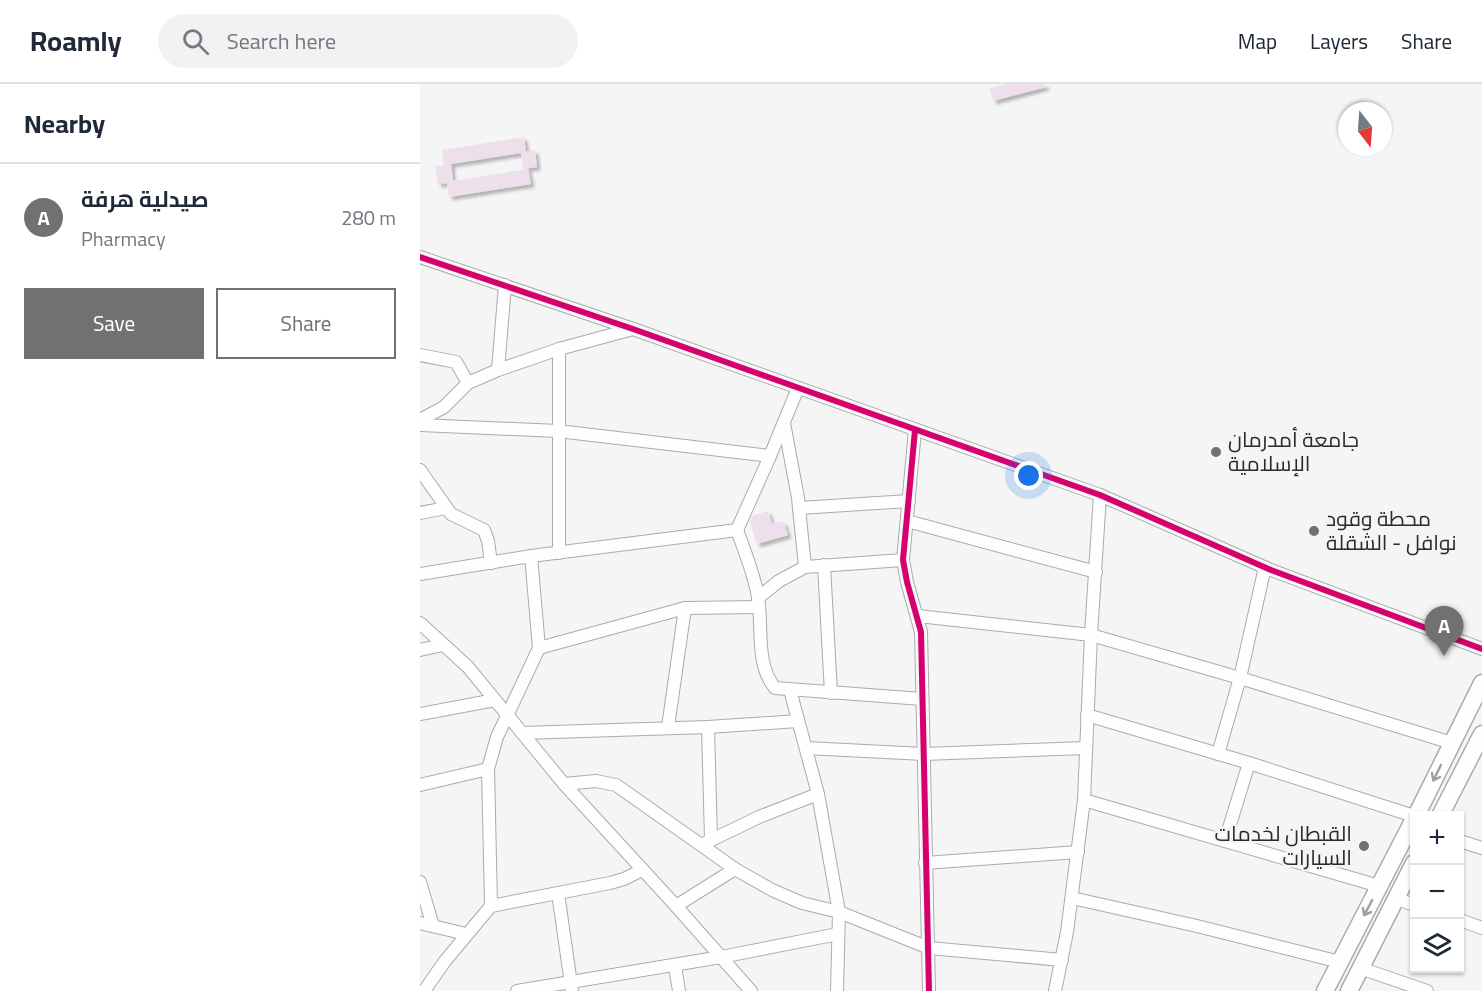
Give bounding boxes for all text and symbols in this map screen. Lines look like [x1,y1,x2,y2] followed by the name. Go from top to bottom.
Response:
[158,14,578,68] search box
[30,15,122,67] text: Roamly
[227,20,336,62] text: Search here
[1238,22,1277,61] text: Map
[1310,22,1368,61] text: Layers
[1401,22,1452,61] text: Share
[179,25,212,58] icon: search
[24,99,105,148] text: Nearby
[1338,102,1392,156] north arrow
[81,178,209,220] text: صيدلية هرفة
[37,199,50,236] text: A
[341,199,396,236] text: 280 m
[81,220,166,257] text: Pharmacy
[24,288,204,359] button: Save
[216,288,396,359] button: Share
[1228,420,1359,483] place label: جامعة أمدرمان الإسلامية
[1209,445,1223,459] marker: جامعة أمدرمان الإسلامية
[1014,461,1043,490] your location
[1326,499,1457,562] place label: محطة وقود نوافل - الشقلة
[1307,524,1321,538] marker: محطة وقود نوافل - الشقلة
[1424,606,1464,656] pin: A
[1430,764,1442,782] one-way arrow
[1410,811,1464,973] map controls
[1410,811,1464,865] button: +
[1215,814,1352,877] place label: القبطان لخدمات السيارات
[1357,839,1371,853] marker: القبطان لخدمات السيارات
[1410,865,1464,919] button: −
[1362,899,1374,916] one-way arrow
[1410,919,1464,973] button: layers

